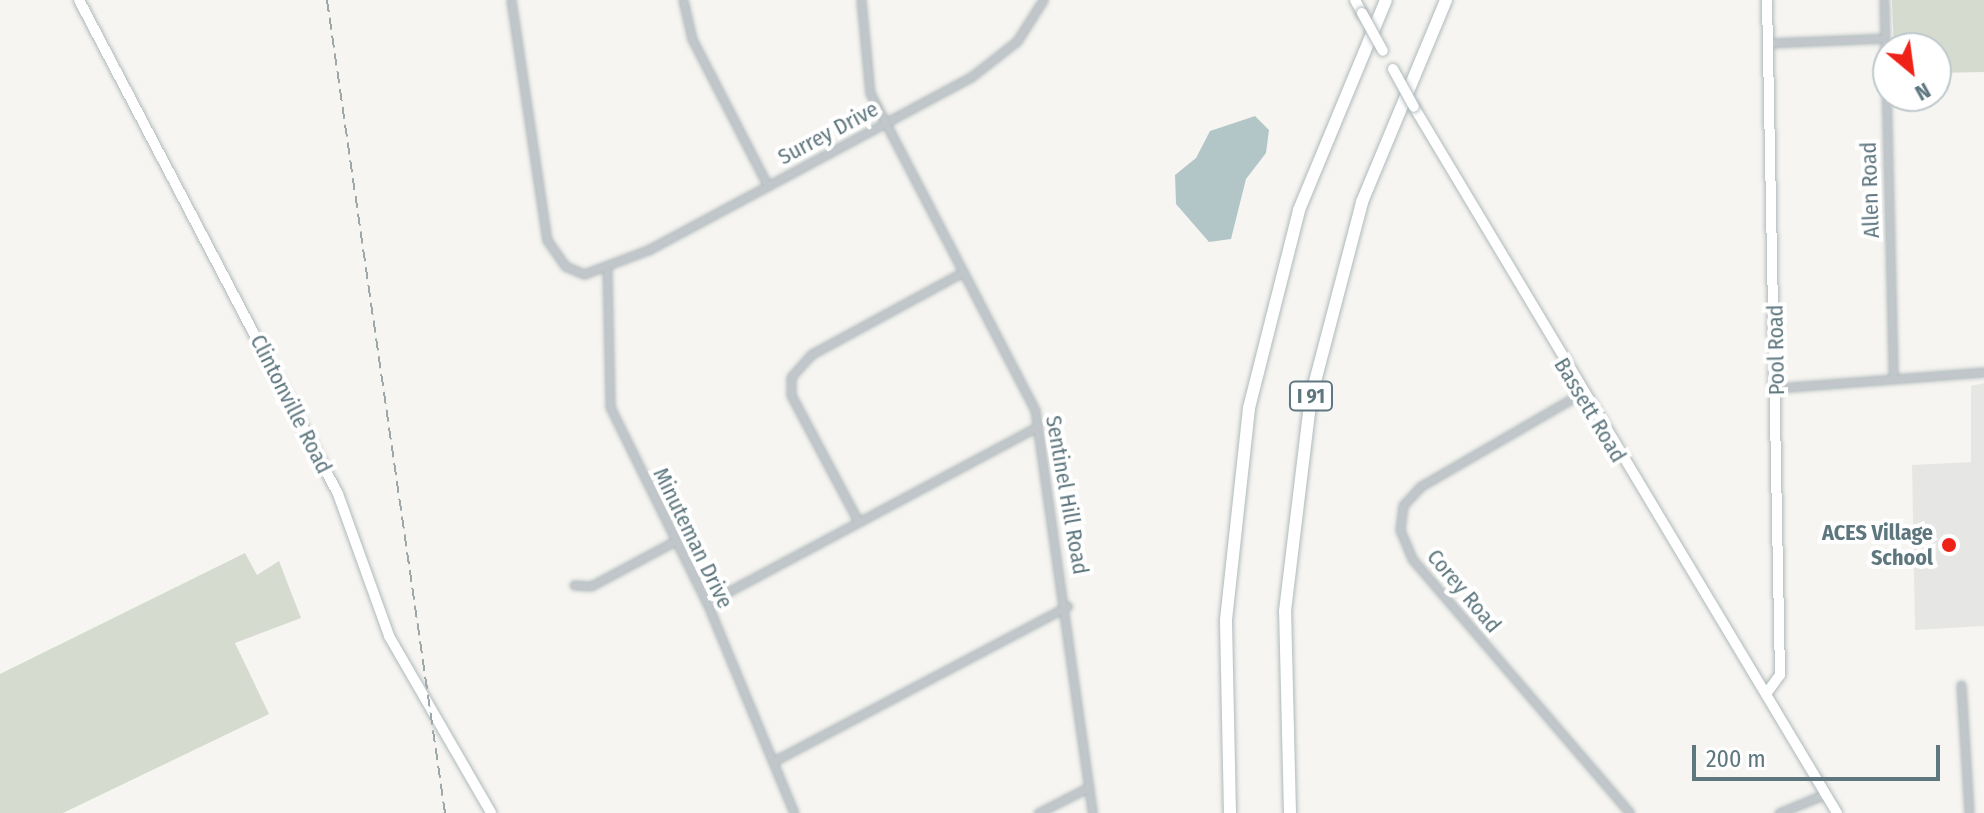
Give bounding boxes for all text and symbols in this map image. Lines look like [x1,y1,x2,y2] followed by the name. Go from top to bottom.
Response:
[1872,32,1952,112] north arrow
[1911,77,1935,107] text: N
[773,96,883,170] street label: Surrey Drive
[1855,141,1885,239] street label: Allen Road
[1762,304,1790,396] street label: Pool Road
[245,330,337,478] street label: Clintonville Road
[1548,353,1632,467] street label: Bassett Road
[1287,380,1335,412] road number: I 91
[1040,414,1094,576] street label: Sentinel Hill Road
[648,463,738,613] street label: Minuteman Drive
[1822,519,1933,570] place label: ACES Village School
[1940,536,1958,554] marker: ACES Village School
[1422,544,1506,638] street label: Corey Road
[1696,729,1944,779] scale bar
[1706,745,1766,773] text: 200 m

